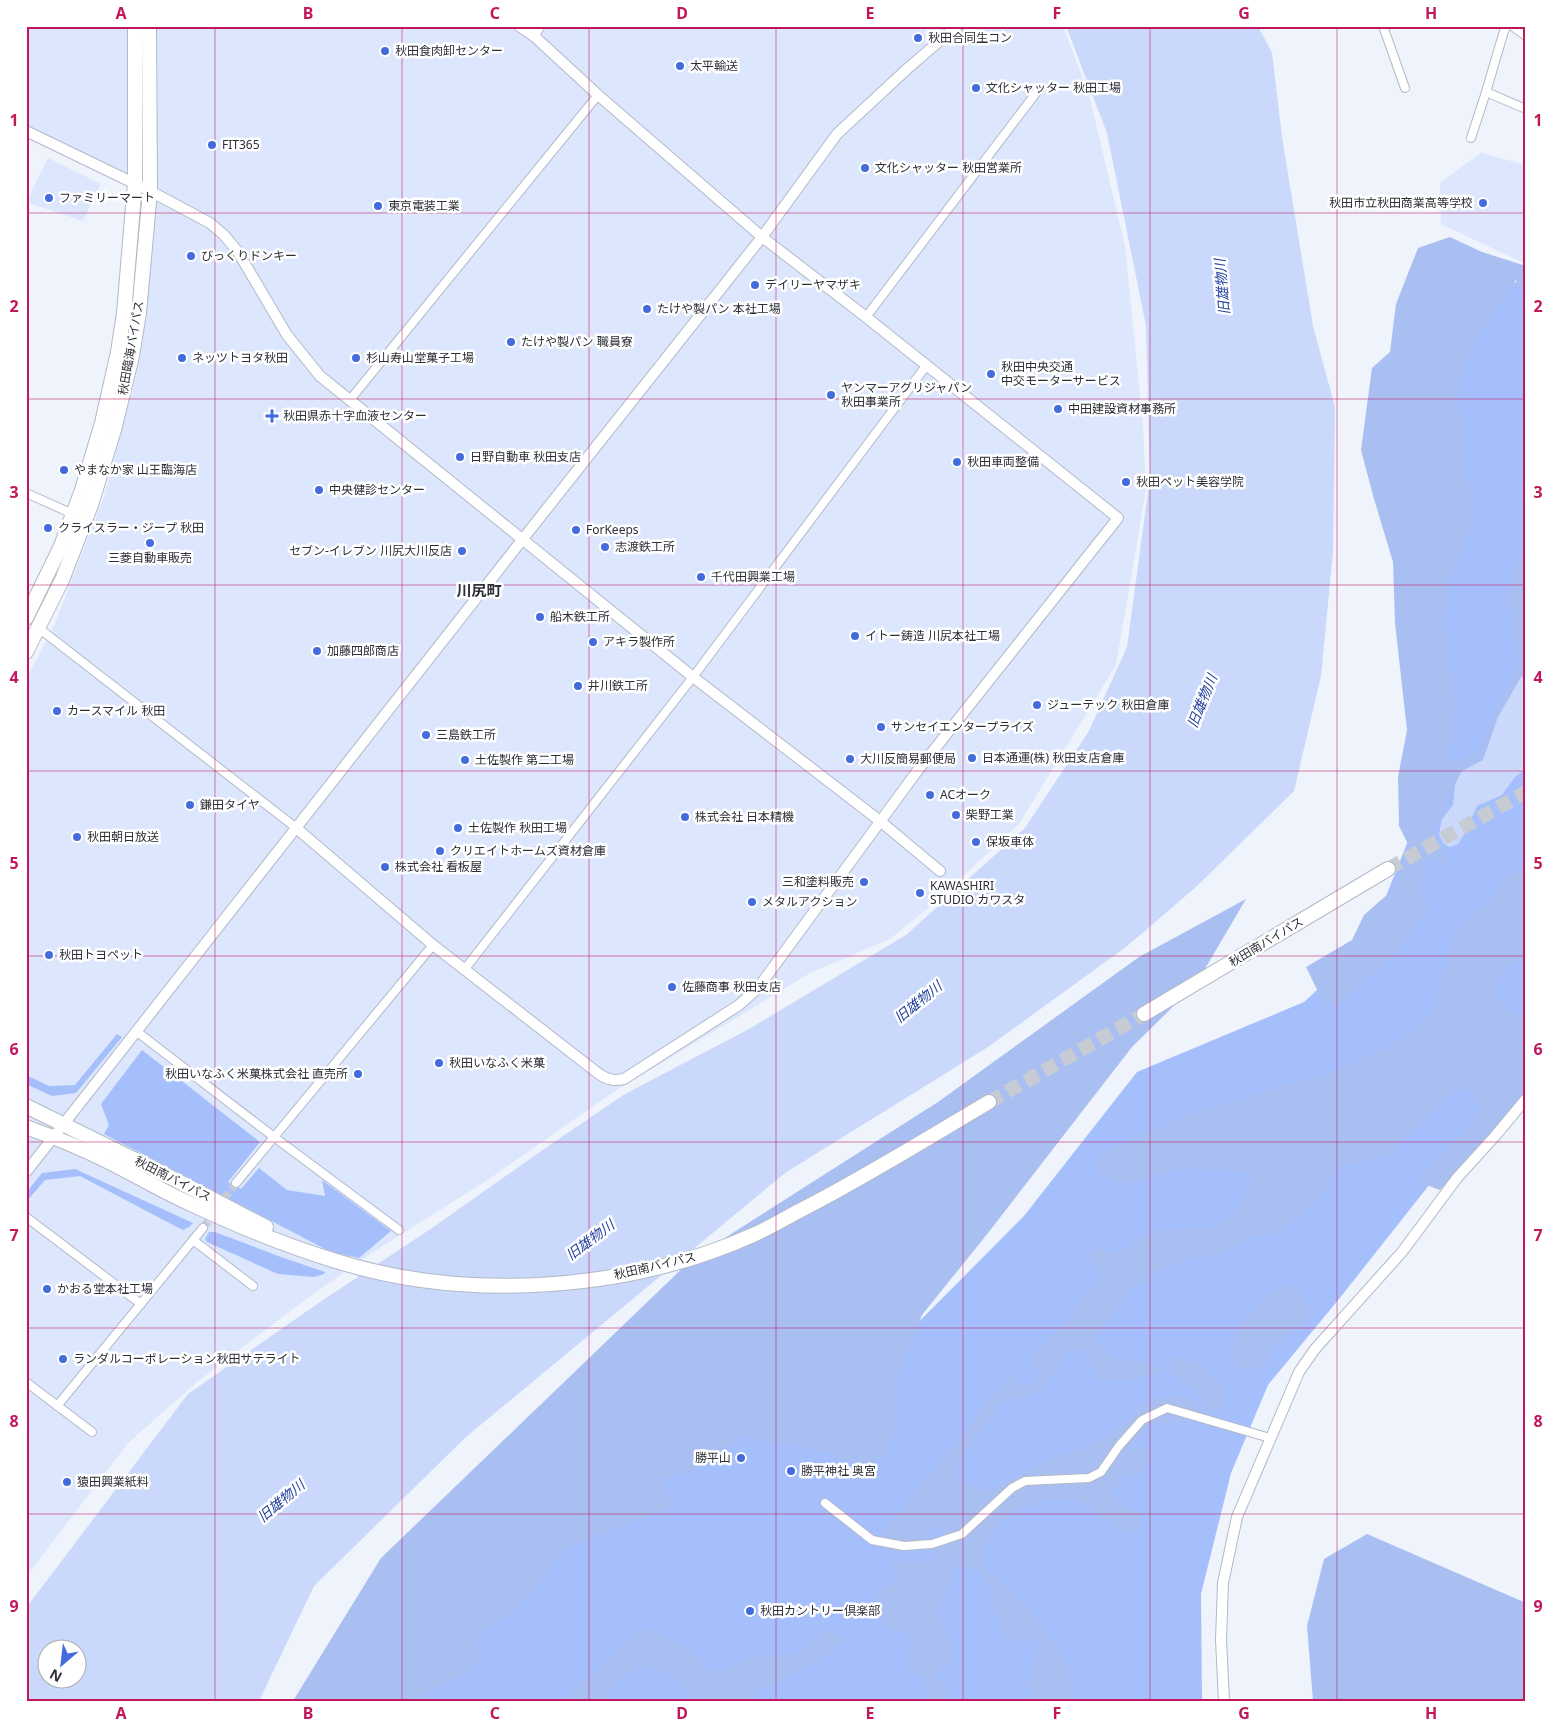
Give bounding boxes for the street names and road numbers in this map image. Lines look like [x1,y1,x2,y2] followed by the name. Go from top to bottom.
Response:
[114,299,147,397] street label: 秋田臨海バイパス
[1225,913,1306,970] street label: 秋田南バイパス
[132,1152,214,1205] street label: 秋田南バイパス
[612,1248,698,1283] street label: 秋田南バイパス

